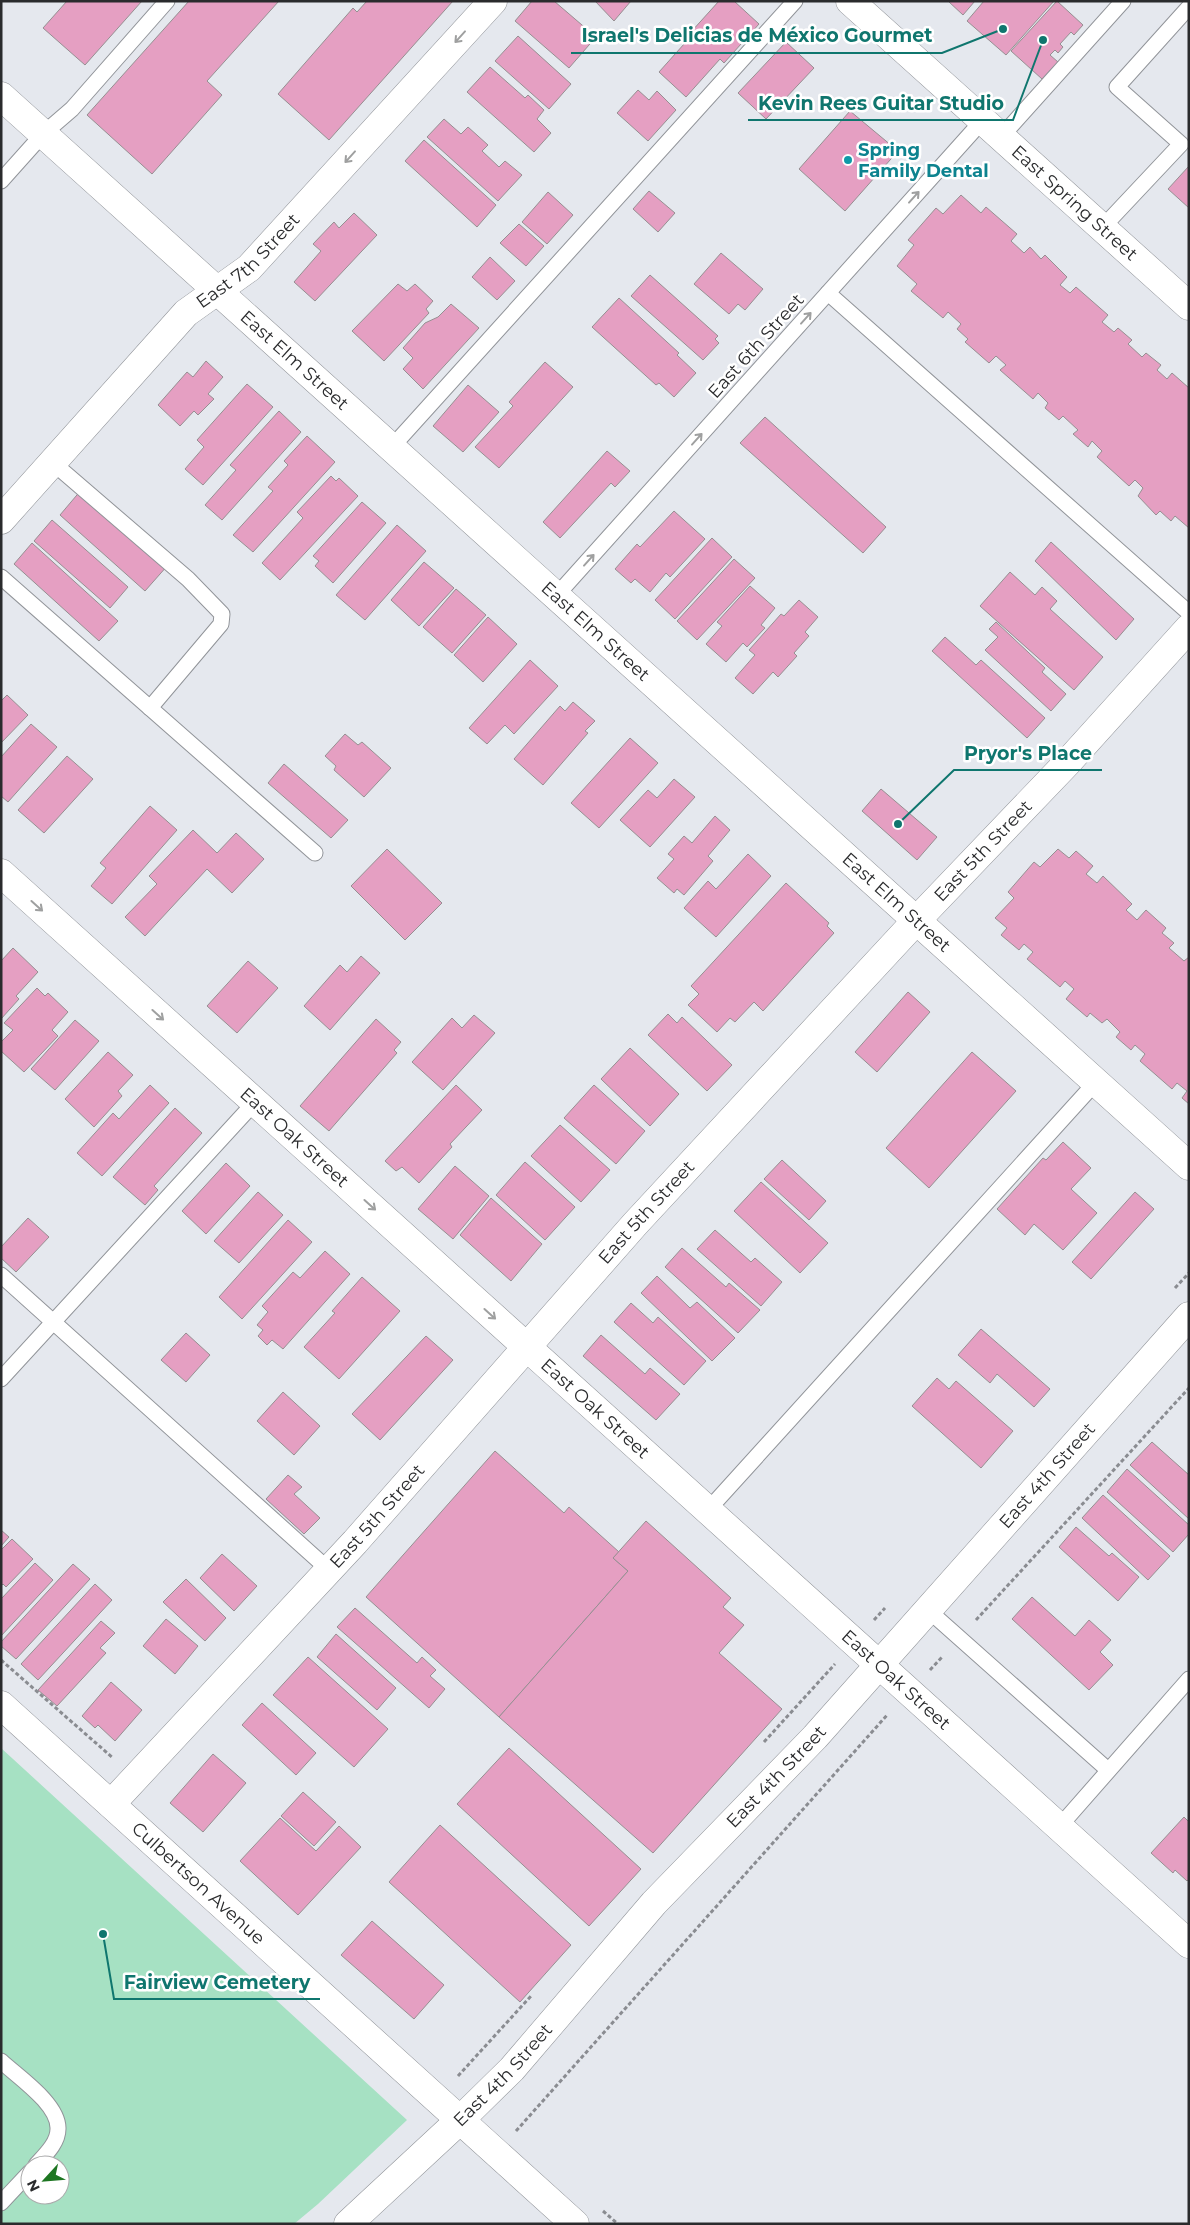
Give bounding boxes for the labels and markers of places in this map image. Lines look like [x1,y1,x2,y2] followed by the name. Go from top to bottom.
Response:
[571,19,942,53] callout: Israel's Delicias de México Gourmet
[748,86,1013,120] callout: Kevin Rees Guitar Studio
[858,139,989,182] place label: Spring Family Dental
[842,154,854,166] marker: Spring Family Dental
[954,736,1102,770] callout: Pryor's Place
[114,1965,320,1999] callout: Fairview Cemetery

